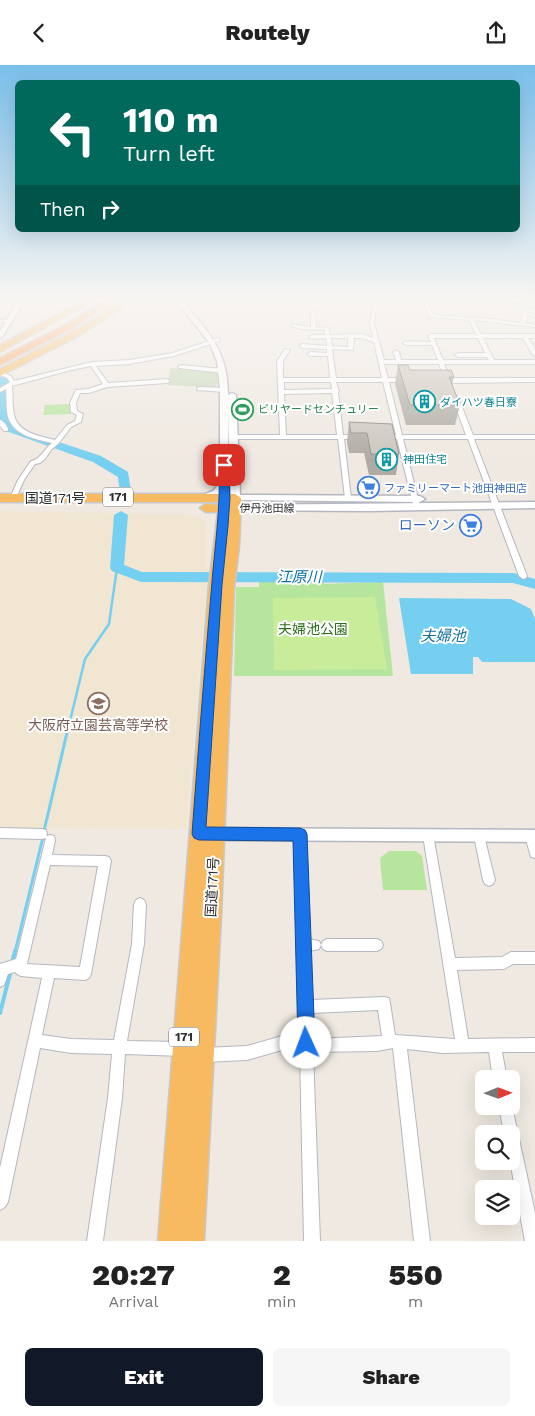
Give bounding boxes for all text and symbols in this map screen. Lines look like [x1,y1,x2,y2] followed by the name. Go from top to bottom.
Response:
[25,19,53,47] icon: back
[482,19,510,47] icon: share
[225,20,310,45] text: Routely
[123,99,219,141] text: 110 m
[40,100,105,165] icon: left
[123,141,215,166] text: Turn left
[96,195,124,223] icon: right
[40,198,86,221] text: Then
[412,390,436,414] building icon: ダイハツ春日寮
[440,396,517,409] place label: ダイハツ春日寮
[230,397,254,421] sports icon: ビリヤードセンチュリー
[258,403,379,416] place label: ビリヤードセンチュリー
[203,444,245,486] pin
[375,447,399,471] building icon: 神田住宅
[210,451,238,479] icon: arrive
[403,453,447,466] place label: 神田住宅
[356,476,380,500] supermarket icon: ファミリーマート池田神田店
[384,482,527,495] place label: ファミリーマート池田神田店
[103,487,133,507] road number: 171
[25,490,85,506] street label: 国道171号
[240,502,295,515] street label: 伊丹池田線
[459,513,483,537] supermarket icon: ローソン
[399,517,455,533] place label: ローソン
[276,568,323,586] water label: 江原川
[278,621,348,637] park label: 夫婦池公園
[420,627,467,645] water label: 夫婦池
[86,691,110,715] school or university icon: 大阪府立園芸高等学校
[28,717,168,733] place label: 大阪府立園芸高等学校
[202,856,222,918] street label: 国道171号
[279,1016,331,1068] position arrow
[169,1027,199,1047] road number: 171
[475,1070,520,1115] north arrow
[475,1070,520,1225] map controls
[475,1125,520,1170] button: search
[475,1180,520,1225] button: layers
[92,1257,175,1292] text: 20:27
[273,1257,291,1292] text: 2
[388,1257,443,1292] text: 550
[109,1292,158,1311] text: Arrival
[267,1292,296,1311] text: min
[408,1292,423,1311] text: m
[25,1348,263,1406] button: Exit
[273,1348,510,1406] button: Share

